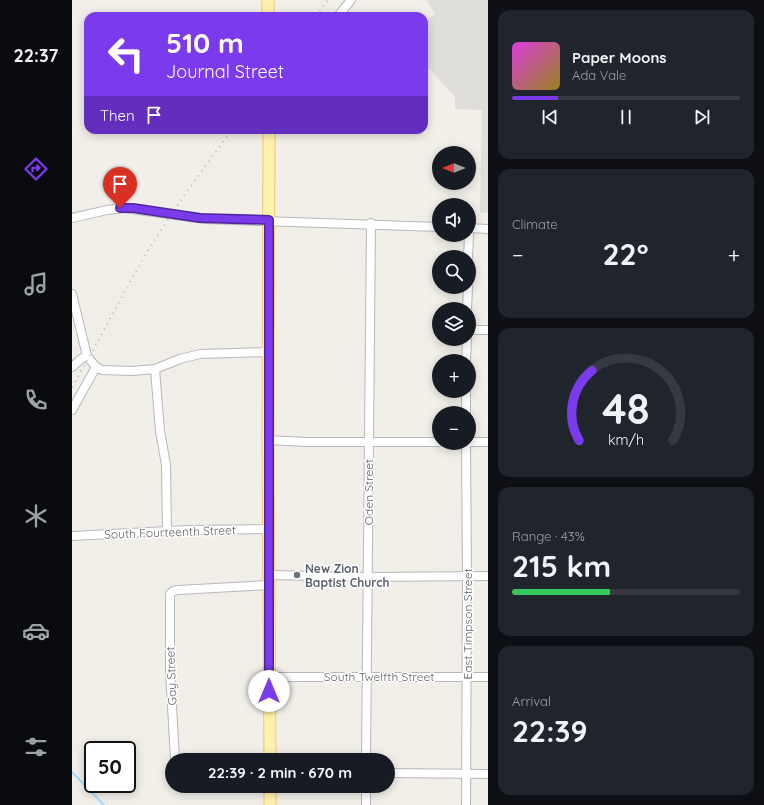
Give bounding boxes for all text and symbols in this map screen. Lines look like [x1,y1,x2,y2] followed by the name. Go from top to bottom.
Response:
[166,25,244,60] text: 510 m
[100,28,152,80] icon: left
[14,44,58,67] text: 22:37
[572,48,667,67] text: Paper Moons
[166,60,284,83] text: Journal Street
[572,67,626,83] text: Ada Vale
[143,104,165,126] icon: arrive
[100,106,135,125] text: Then
[539,106,561,128] icon: previous
[615,106,637,128] icon: pause
[691,106,713,128] icon: next
[432,146,476,190] north arrow
[432,146,476,450] map controls
[22,155,50,183] icon: directions
[103,167,137,208] pin
[109,173,131,195] icon: arrive
[432,198,476,242] button: sound
[512,216,558,232] text: Climate
[603,235,648,273] text: 22°
[512,241,523,269] text: −
[728,241,740,269] text: +
[432,250,476,294] button: search
[22,270,50,298] icon: music
[432,302,476,346] button: layers
[432,354,476,398] button: +
[602,381,650,433] text: 48
[22,386,50,414] icon: phone
[432,406,476,450] button: −
[608,430,644,448] text: km/h
[361,459,376,525] street label: Oden Street
[22,502,50,530] icon: climate
[104,522,236,542] street label: South Fourteenth Street
[512,528,585,544] text: Range · 43%
[512,547,611,585] text: 215 km
[305,561,390,590] place label: New Zion Baptist Church
[460,569,475,679] street label: East Timpson Street
[292,570,302,580] marker: New Zion Baptist Church
[22,617,50,645] icon: car
[162,646,180,706] street label: Gay Street
[324,669,434,684] street label: South Twelfth Street
[248,670,290,712] position arrow
[512,693,551,709] text: Arrival
[512,712,587,750] text: 22:39
[22,733,50,761] icon: filters
[84,741,136,793] speed limit sign: 50
[208,763,352,782] text: 22:39 · 2 min · 670 m

